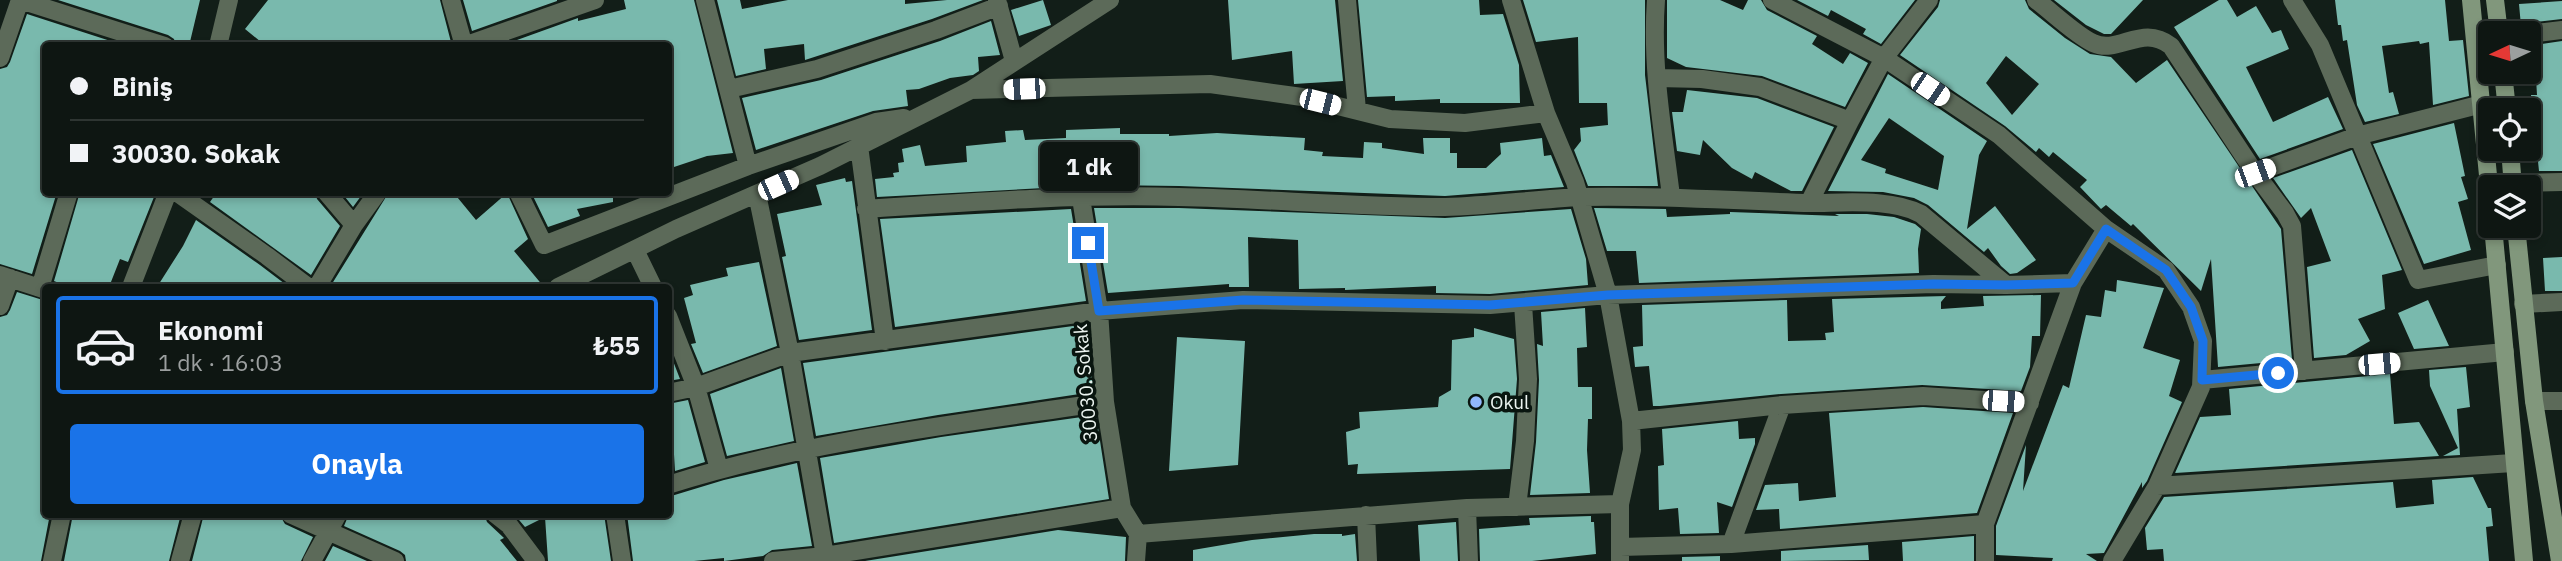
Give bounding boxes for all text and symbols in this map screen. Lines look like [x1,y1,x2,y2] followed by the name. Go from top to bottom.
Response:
[2478,21,2541,84] north arrow
[2478,21,2541,238] map controls
[112,69,173,103] text: Biniş
[1907,69,1954,109] car
[1003,78,1046,100] car
[1298,87,1343,117] car
[2478,98,2541,161] button: locate
[112,136,280,170] text: 30030. Sokak
[1039,142,1137,190] callout: 1 dk
[1066,151,1112,181] text: 1 dk
[2232,156,2279,190] car
[755,167,802,203] car
[2478,175,2541,238] button: layers
[1072,227,1104,259] route end
[158,313,264,347] text: Ekonomi
[74,314,137,377] icon: car
[1068,323,1102,443] street label: 30030. Sokak
[593,328,640,362] text: ₺55
[158,347,283,377] text: 1 dk · 16:03
[2358,352,2401,376] car
[2262,357,2294,389] route start
[1982,389,2025,413] car
[1490,390,1529,414] place label: Okul
[1468,394,1484,410] marker: Okul
[70,424,644,504] button: Onayla

